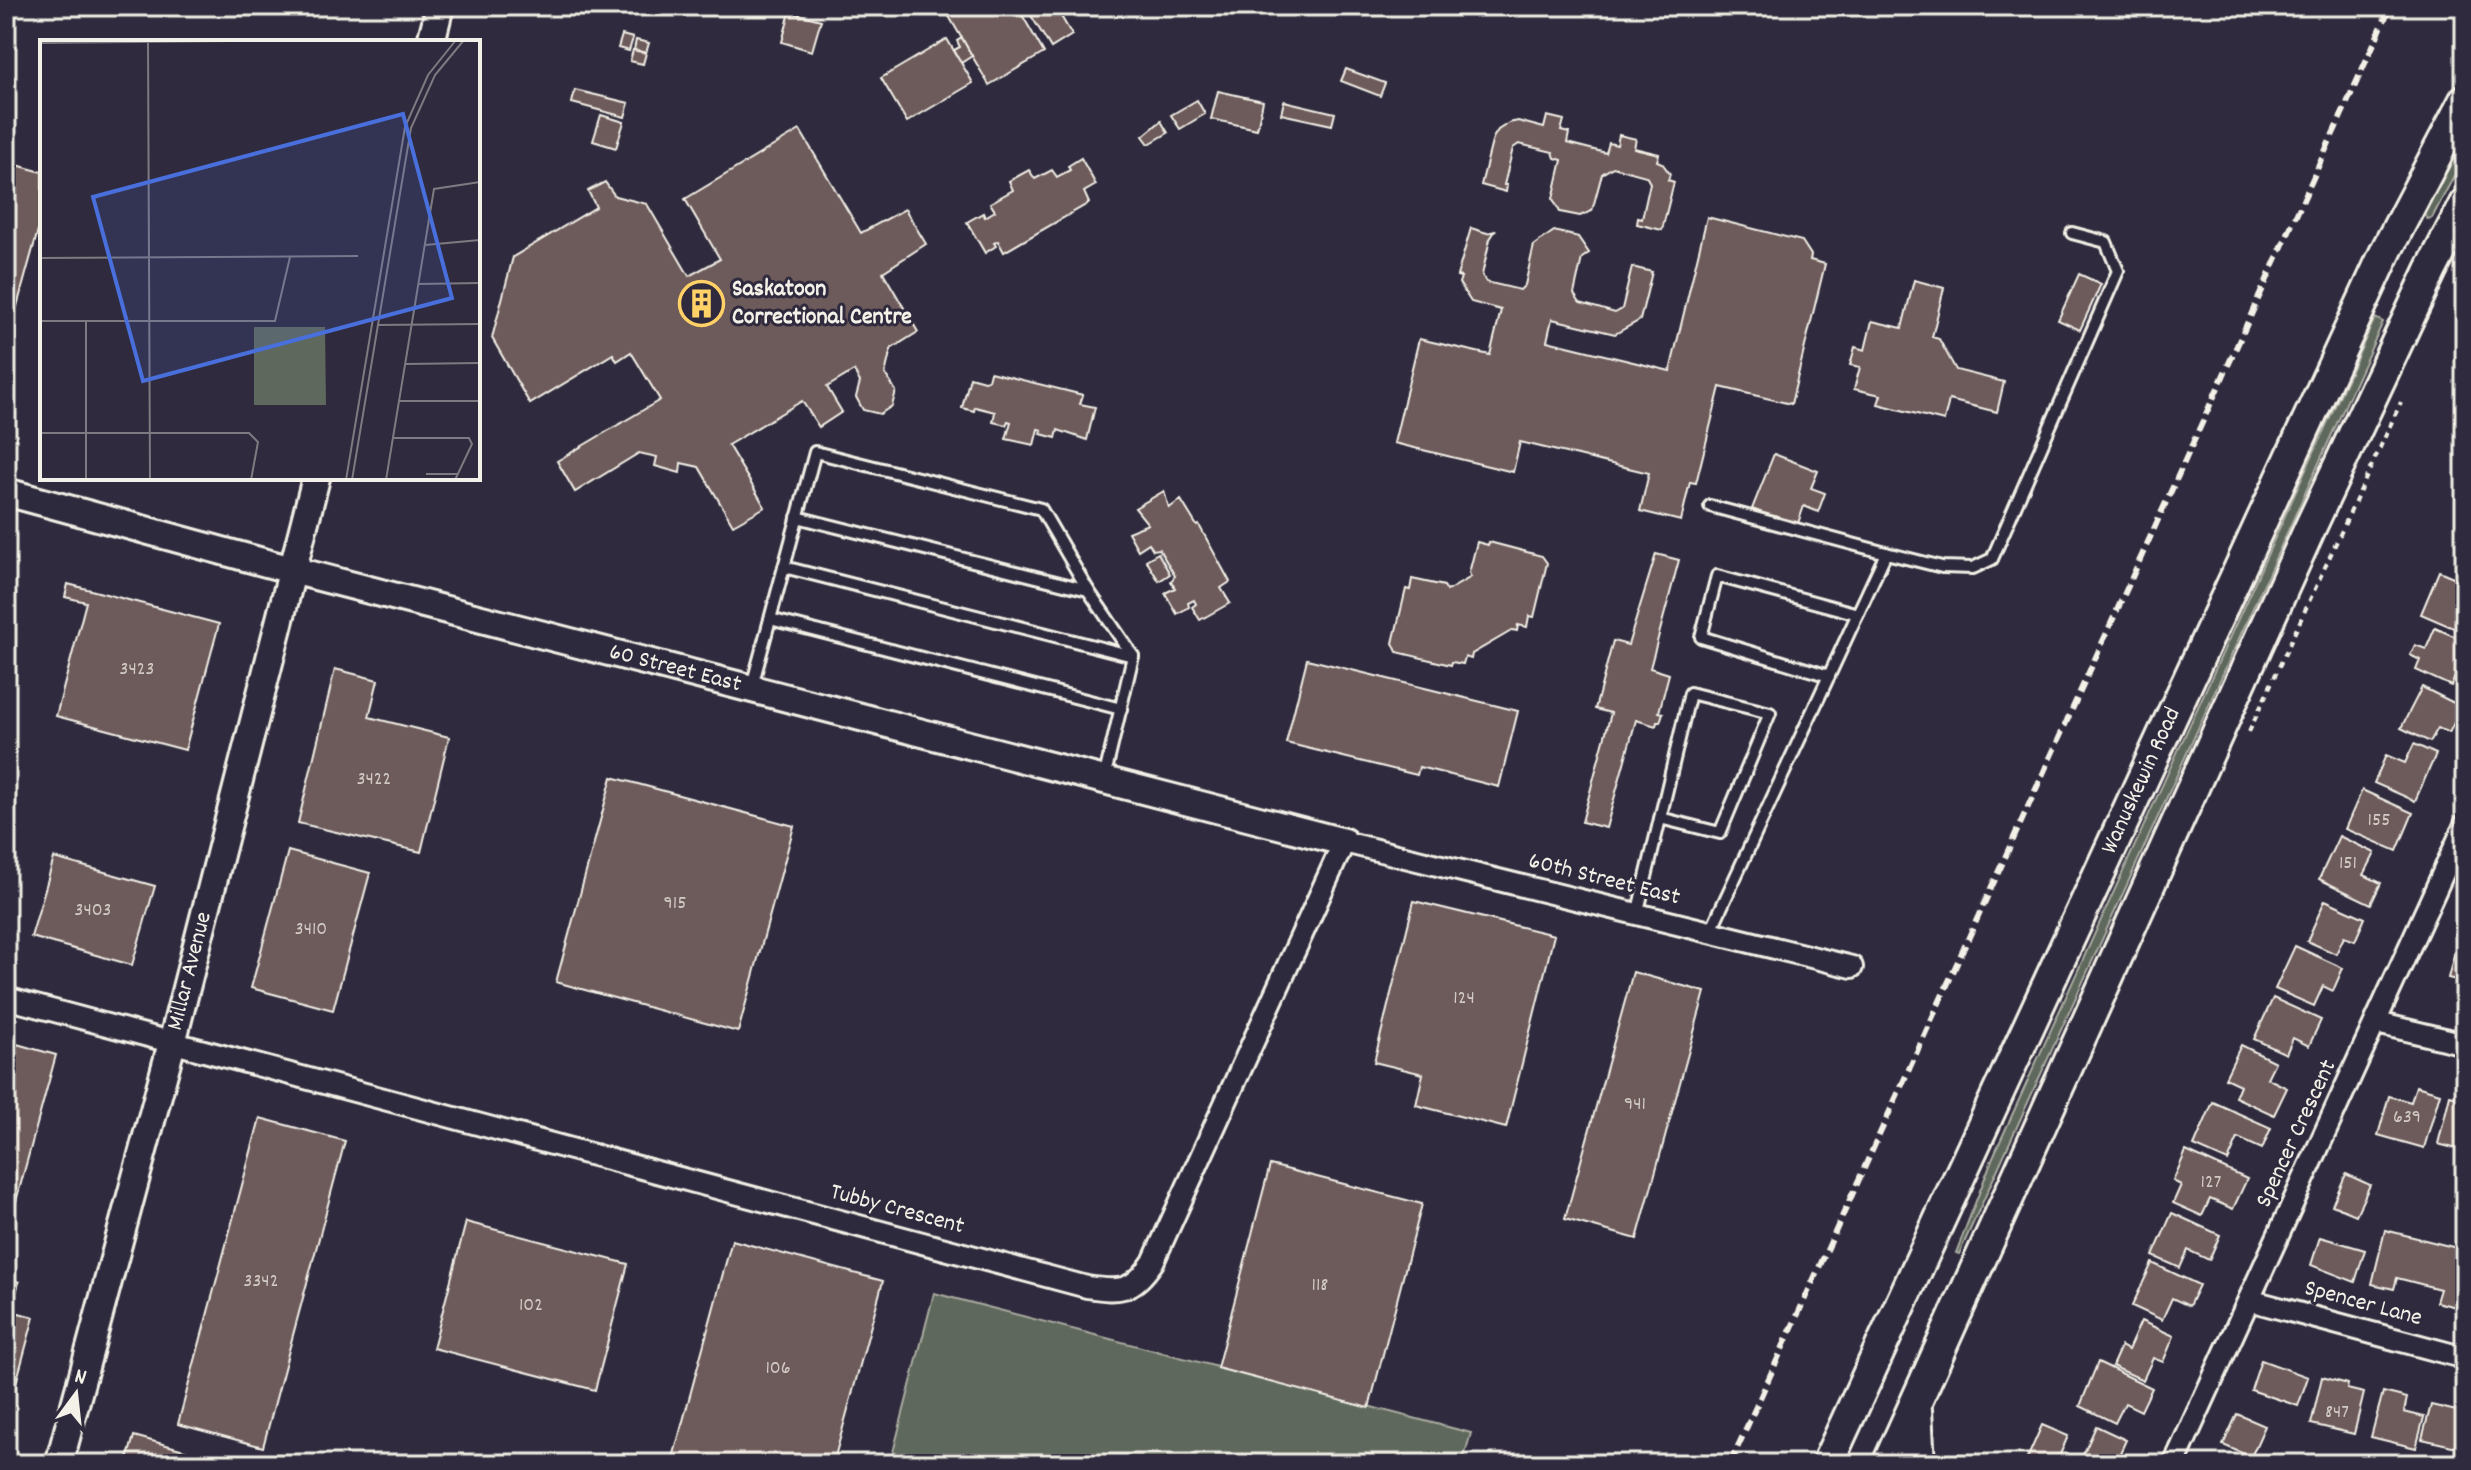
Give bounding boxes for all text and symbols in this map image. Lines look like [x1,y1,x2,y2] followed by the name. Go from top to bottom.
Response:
[40,40,480,480] inset map
[732,273,912,335] place label: Saskatoon Correctional Centre
[677,280,725,328] building icon: Saskatoon Correctional Centre
[605,636,745,702] street label: 60 Street East
[120,656,154,684] house number: 3423
[2093,702,2190,860] street label: Wanuskewin Road
[357,766,391,794] house number: 3422
[2368,807,2390,835] house number: 155
[1525,845,1683,915] street label: 60th Street East
[2339,850,2357,878] house number: 151
[664,890,686,918] house number: 915
[75,897,111,925] house number: 3403
[159,908,222,1034] street label: Millar Avenue
[295,916,327,944] house number: 3410
[1453,985,1475,1013] house number: 124
[2248,1054,2346,1213] street label: Spencer Crescent
[1624,1091,1646,1119] house number: 941
[2393,1104,2421,1132] house number: 639
[2201,1169,2221,1197] house number: 127
[826,1176,968,1244] street label: Tubby Crescent
[244,1268,278,1296] house number: 3342
[1312,1272,1328,1300] house number: 118
[2300,1272,2426,1336] street label: Spencer Lane
[519,1292,543,1320] house number: 102
[36,1354,116,1434] north arrow
[765,1355,791,1383] house number: 106
[71,1362,90,1394] text: N
[2325,1399,2349,1427] house number: 847

